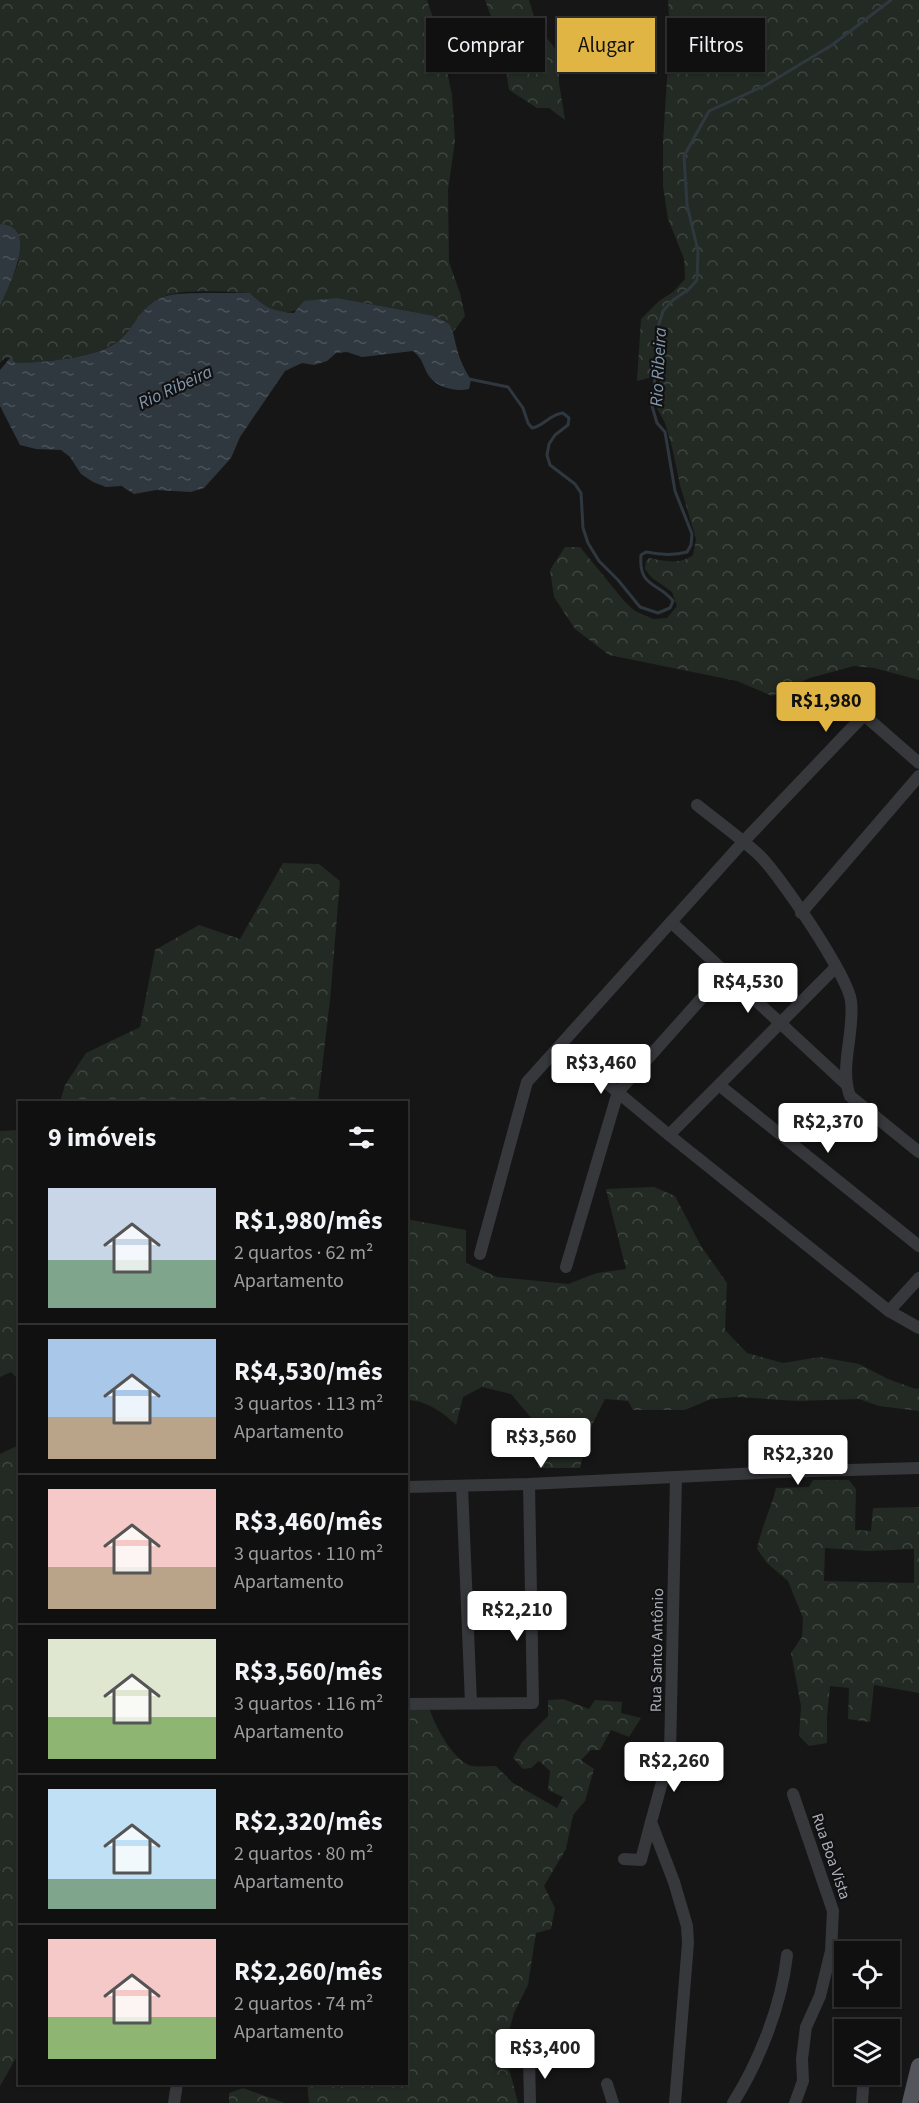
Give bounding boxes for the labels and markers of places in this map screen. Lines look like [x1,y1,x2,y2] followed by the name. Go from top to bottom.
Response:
[771,682,881,733] pin: R$1,980
[693,963,803,1014] pin: R$4,530
[546,1044,656,1095] pin: R$3,460
[773,1103,883,1154] pin: R$2,370
[486,1418,596,1469] pin: R$3,560
[743,1435,853,1486] pin: R$2,320
[462,1591,572,1642] pin: R$2,210
[619,1742,729,1793] pin: R$2,260
[490,2029,600,2080] pin: R$3,400

